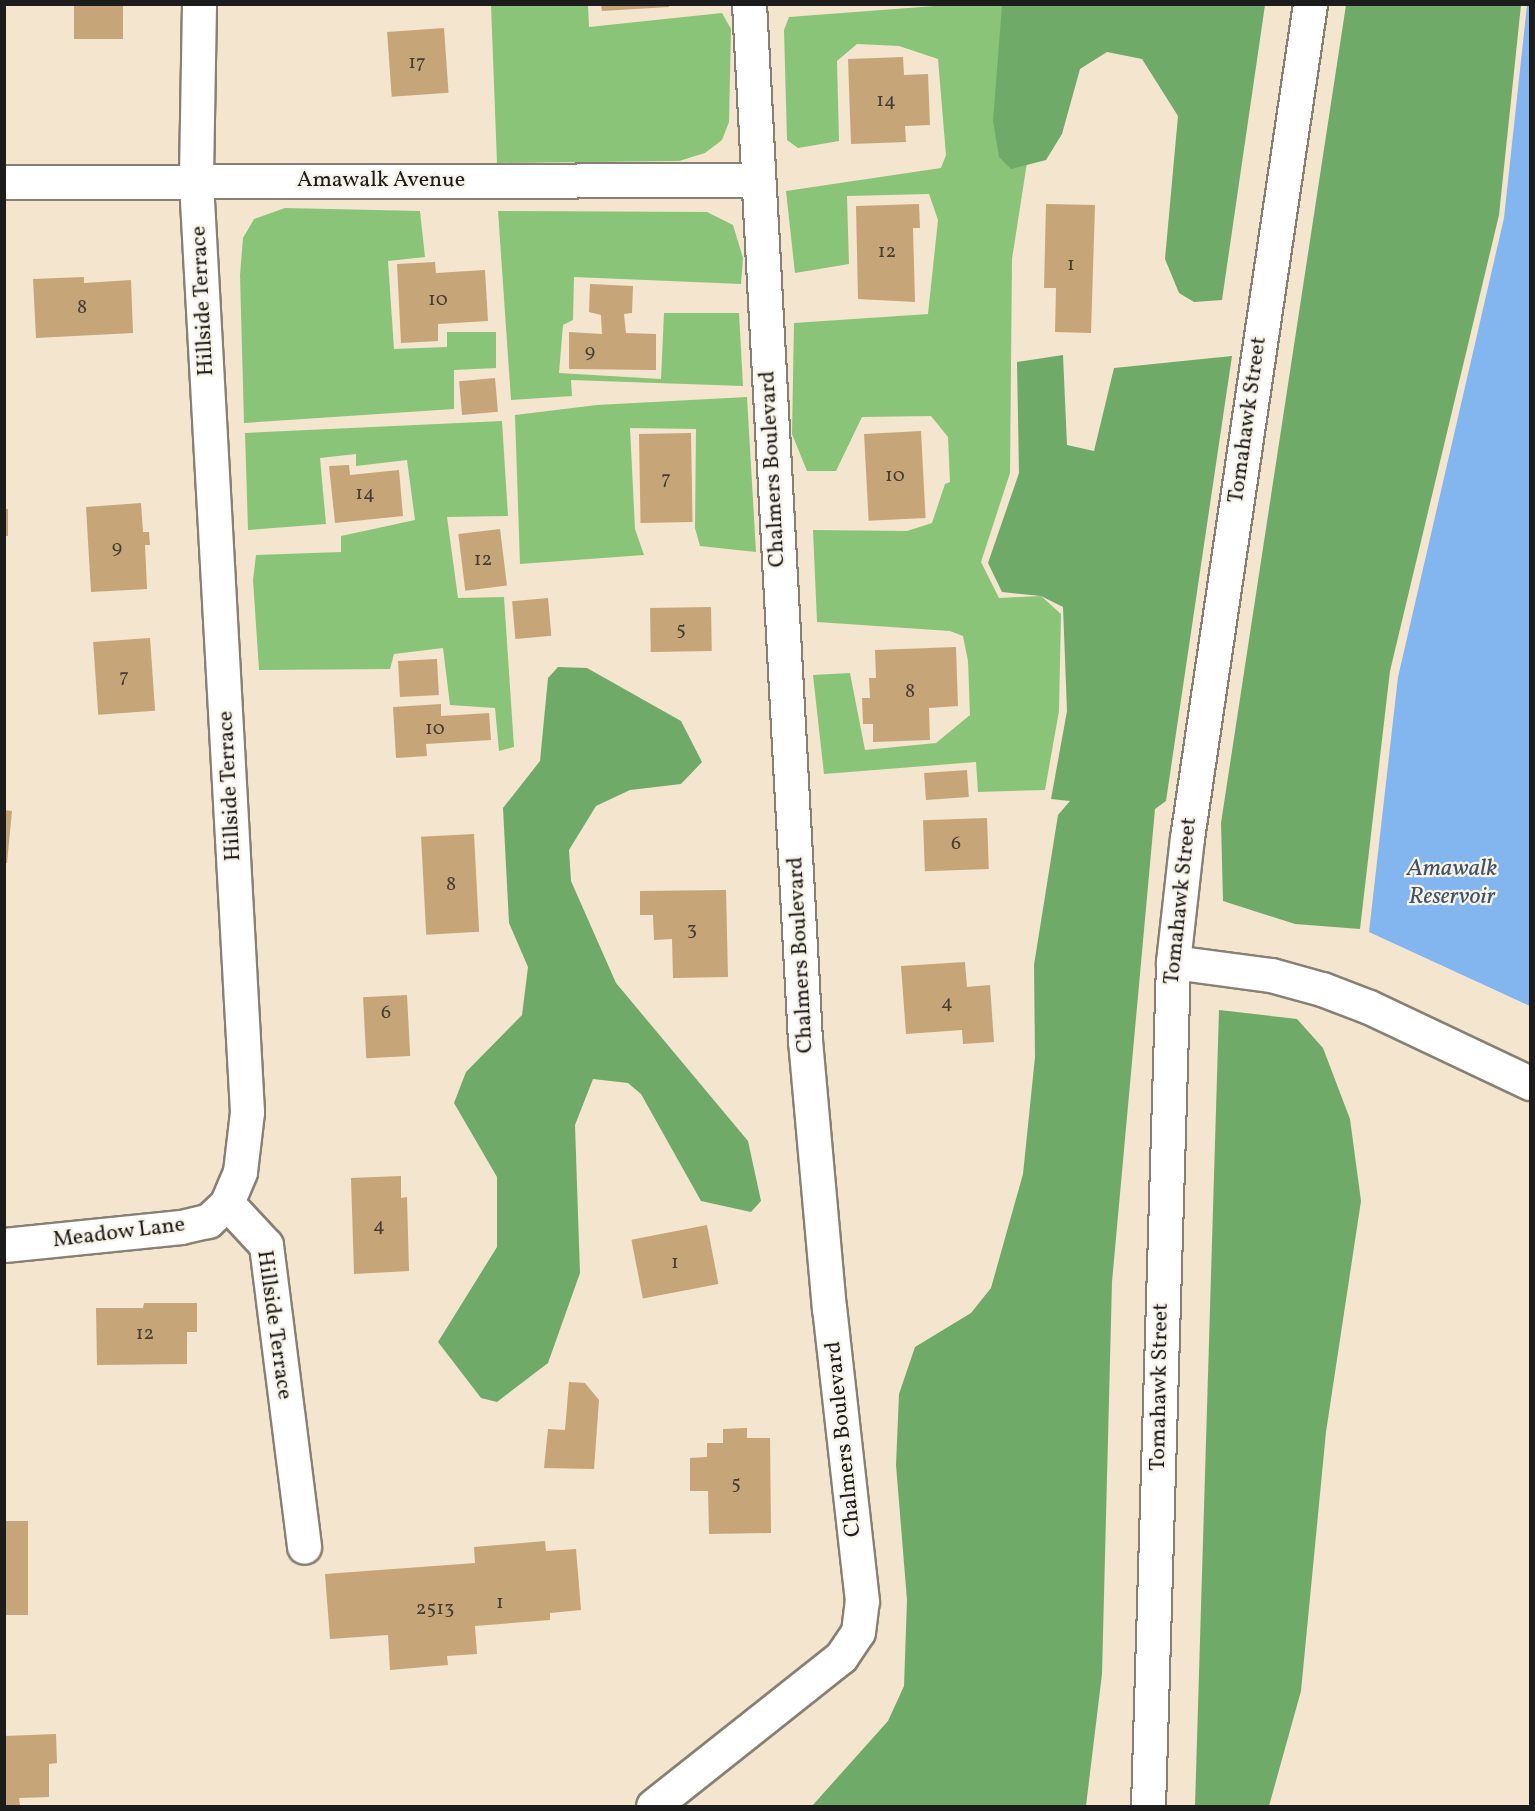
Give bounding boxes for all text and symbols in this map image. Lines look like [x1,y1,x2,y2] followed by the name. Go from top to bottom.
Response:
[408,51,426,75] house number: 17
[876,89,896,113] house number: 14
[297,168,465,194] street label: Amawalk Avenue
[186,225,220,377] street label: Hillside Terrace
[878,240,896,264] house number: 12
[1067,253,1075,277] house number: 1
[428,288,448,312] house number: 10
[77,296,87,320] house number: 8
[1223,335,1273,505] street label: Tomahawk Street
[585,340,595,364] house number: 9
[755,370,791,568] street label: Chalmers Boulevard
[885,464,905,488] house number: 10
[661,467,671,491] house number: 7
[355,482,375,506] house number: 14
[112,536,122,560] house number: 9
[474,548,492,572] house number: 12
[676,618,686,642] house number: 5
[119,665,129,689] house number: 7
[905,680,915,704] house number: 8
[213,710,247,862] street label: Hillside Terrace
[425,717,445,741] house number: 10
[1159,816,1203,986] street label: Tomahawk Street
[951,832,961,856] house number: 6
[783,856,819,1054] street label: Chalmers Boulevard
[1407,856,1497,912] water label: Amawalk Reservoir
[446,873,456,897] house number: 8
[687,918,697,942] house number: 3
[941,991,953,1015] house number: 4
[381,1001,391,1025] house number: 6
[51,1212,187,1254] street label: Meadow Lane
[373,1214,385,1238] house number: 4
[250,1248,298,1402] street label: Hillside Terrace
[671,1251,679,1275] house number: 1
[1145,1303,1175,1471] street label: Tomahawk Street
[136,1322,154,1346] house number: 12
[821,1340,867,1538] street label: Chalmers Boulevard
[731,1472,741,1496] house number: 5
[496,1591,504,1615] house number: 1
[416,1597,454,1621] house number: 2513

